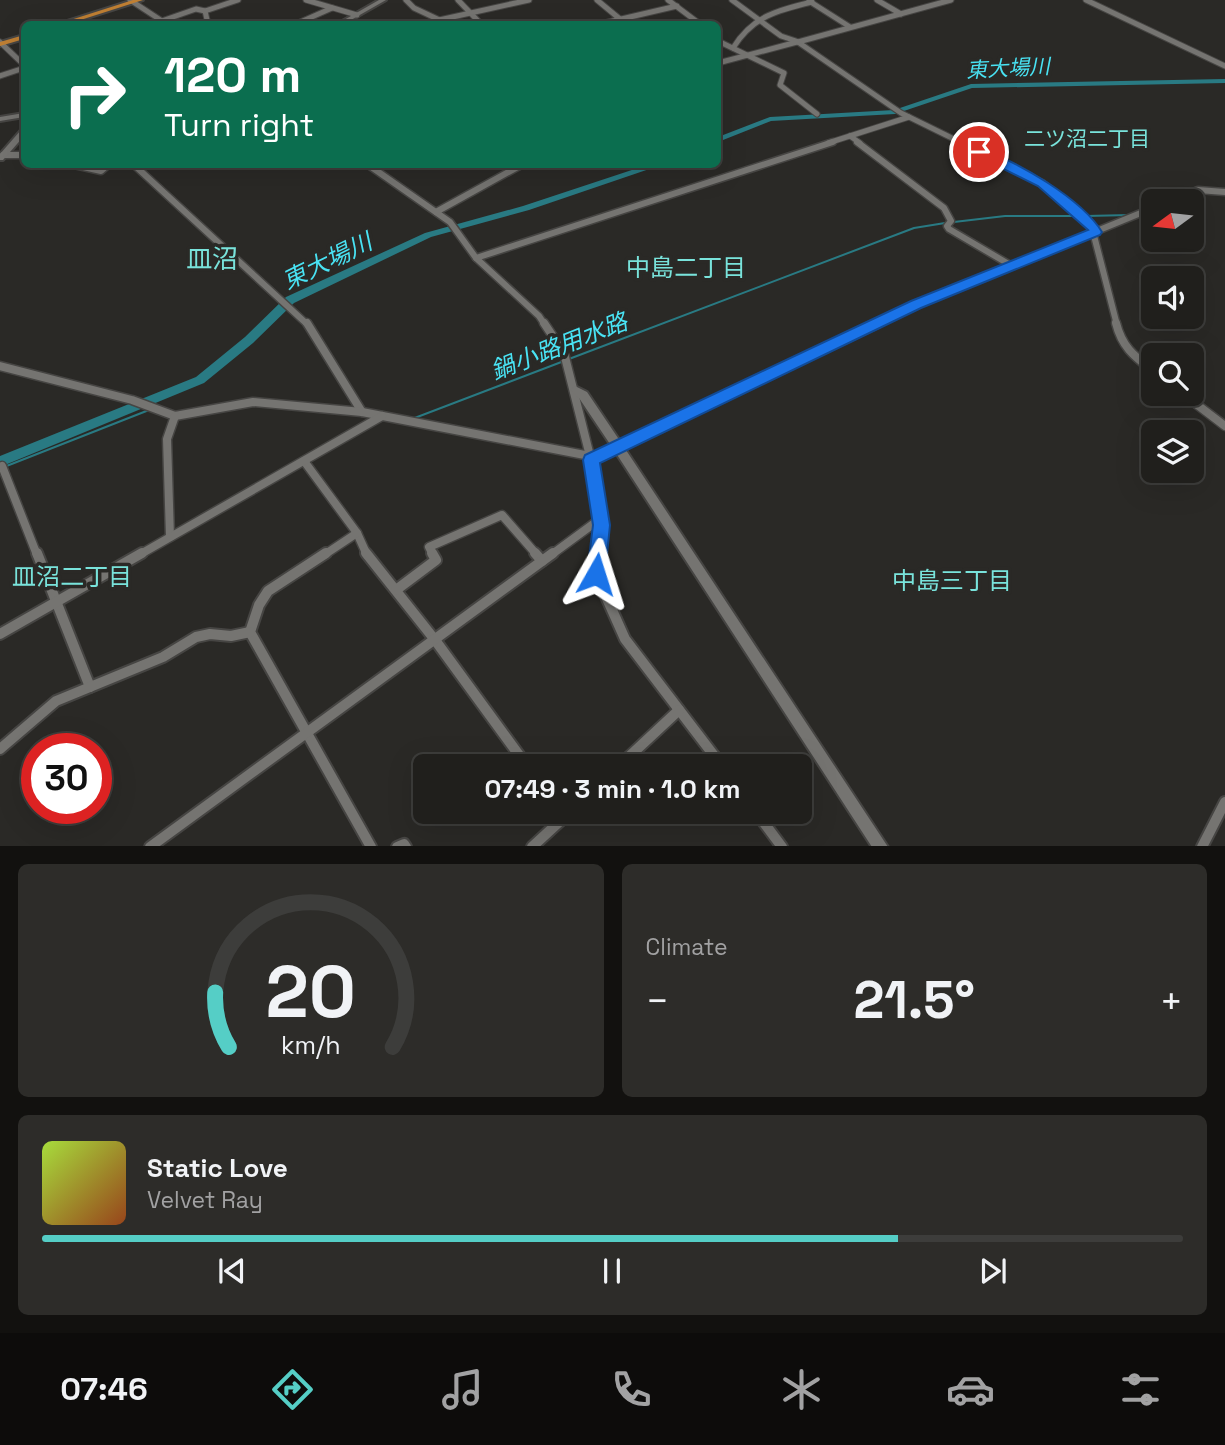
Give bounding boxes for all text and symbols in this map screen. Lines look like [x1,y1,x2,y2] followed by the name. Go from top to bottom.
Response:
[164,44,301,106] text: 120 m
[49,49,140,140] icon: right
[965,52,1053,84] water label: 東大場川
[164,105,314,145] text: Turn right
[949,122,1009,182] pin
[1024,125,1150,152] district label: 二ツ沼二丁目
[960,133,998,171] icon: arrive
[1141,189,1204,252] north arrow
[1141,189,1204,483] map controls
[277,225,380,296] water label: 東大場川
[186,242,238,276] district label: 皿沼
[626,252,746,283] district label: 中島二丁目
[1141,266,1204,329] button: sound
[486,305,634,386] water label: 鍋小路用水路
[1141,343,1204,406] button: search
[1141,420,1204,483] button: layers
[559,537,633,611] position arrow
[12,561,132,592] district label: 皿沼二丁目
[892,565,1012,596] district label: 中島三丁目
[21,733,112,824] speed limit sign: 30
[485,772,740,806] text: 07:49 · 3 min · 1.0 km
[646,932,728,962] text: Climate
[266,945,356,1038] text: 20
[853,967,975,1033] text: 21.5°
[646,977,669,1025] text: −
[1159,977,1183,1025] text: +
[281,1028,341,1060] text: km/h
[147,1151,288,1185] text: Static Love
[147,1185,263,1215] text: Velvet Ray
[213,1252,251,1290] icon: previous
[593,1252,631,1290] icon: pause
[974,1252,1012,1290] icon: next
[268,1365,317,1414] icon: directions
[438,1365,487,1414] icon: music
[607,1365,656,1414] icon: phone
[777,1365,826,1414] icon: climate
[946,1365,995,1414] icon: car
[1116,1365,1165,1414] icon: filters
[60,1369,148,1409] text: 07:46

